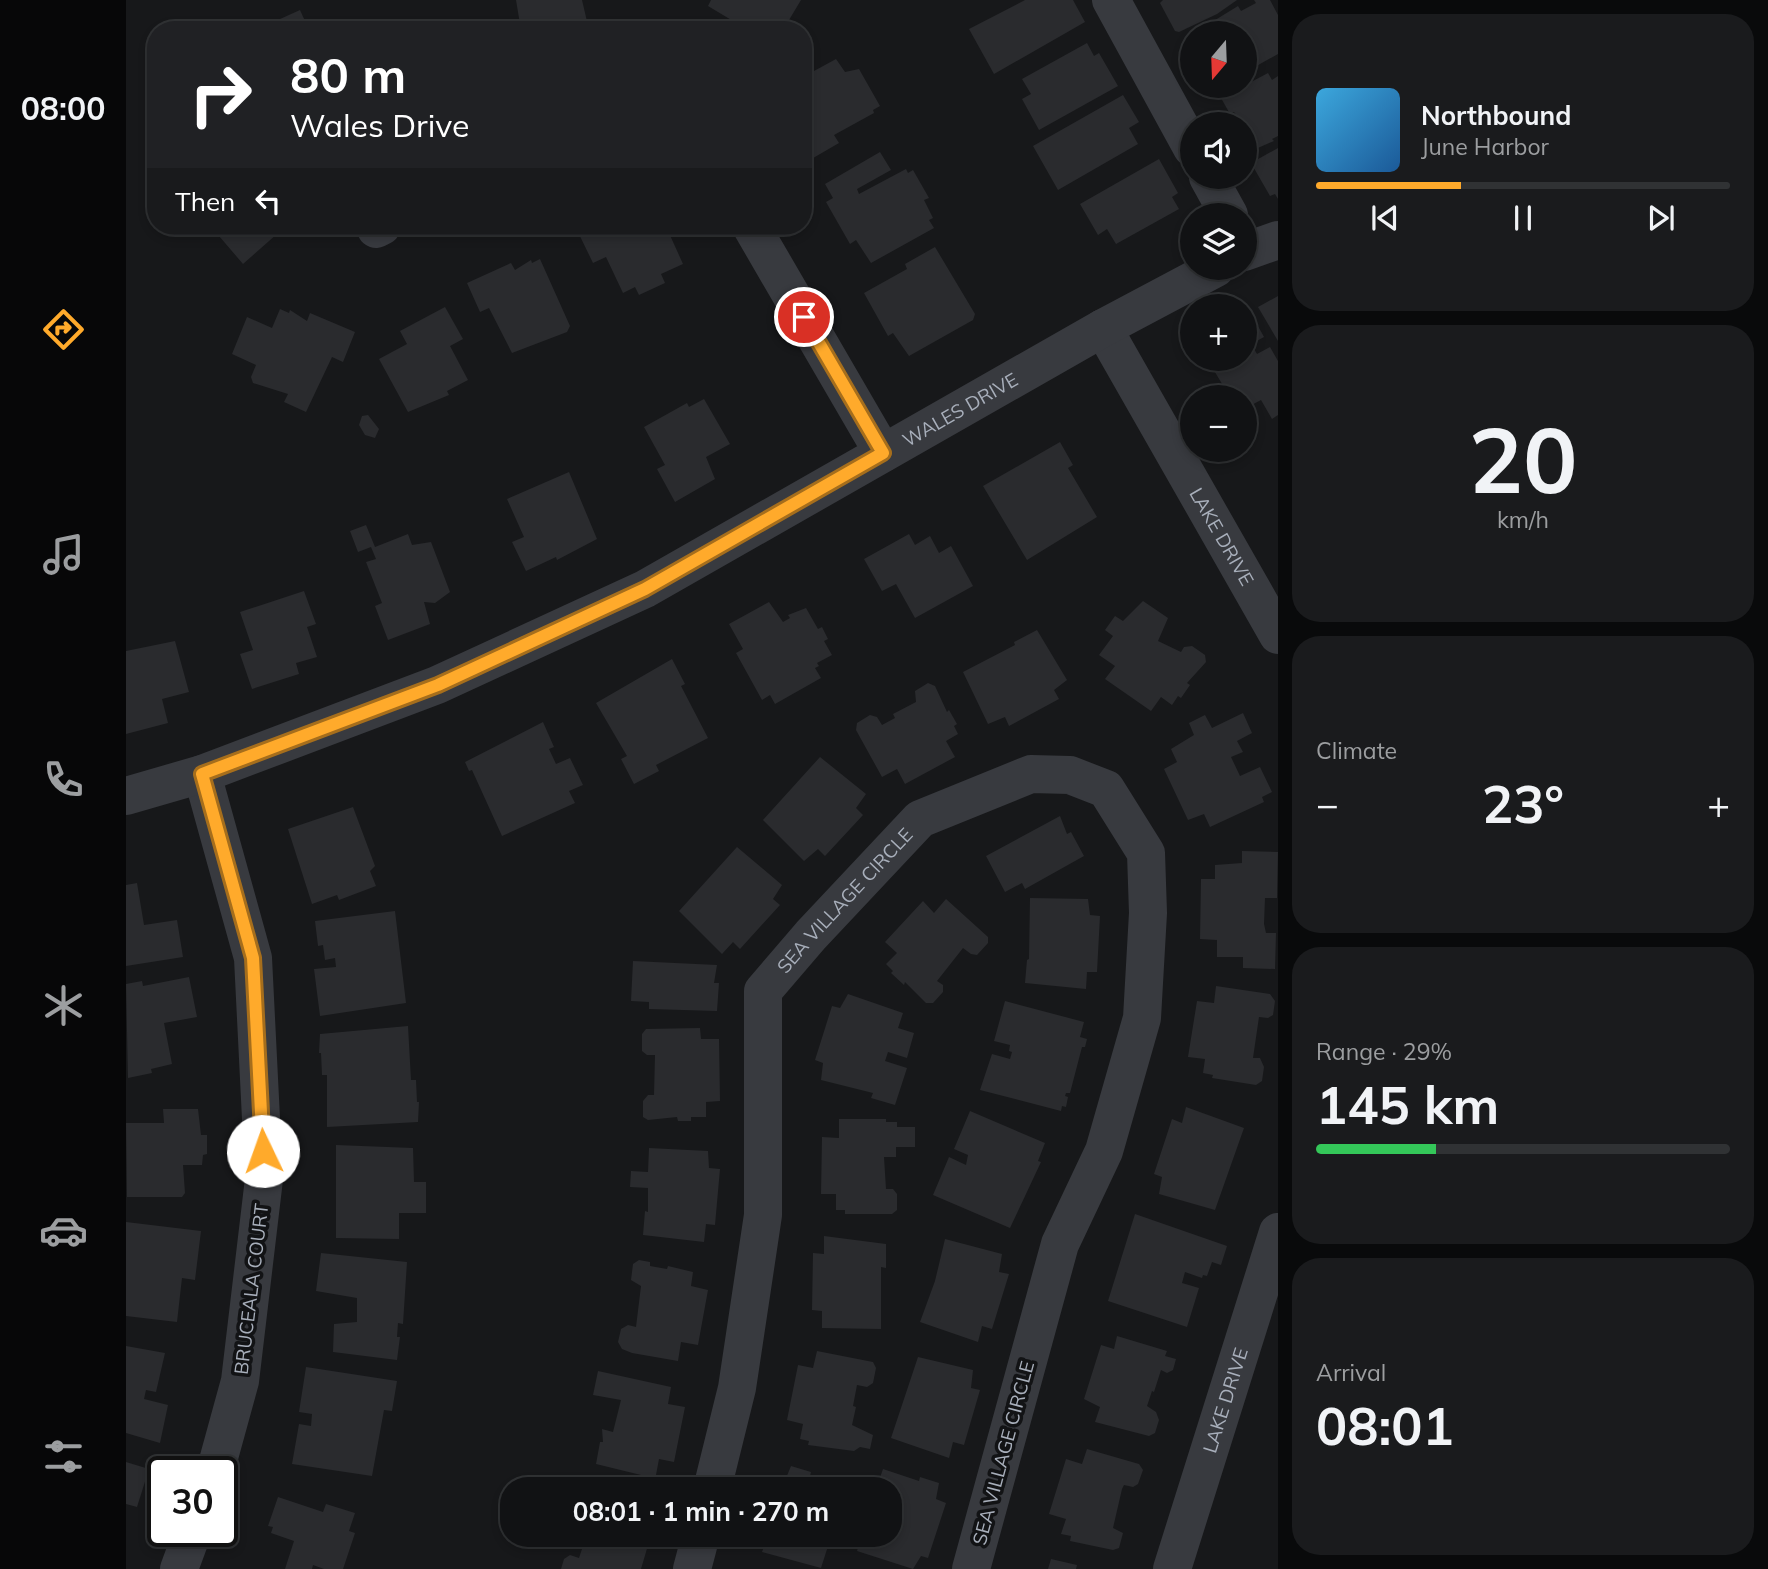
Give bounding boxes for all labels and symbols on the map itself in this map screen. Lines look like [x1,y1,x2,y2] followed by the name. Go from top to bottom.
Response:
[1180,21,1256,98] north arrow
[774,287,834,347] pin
[898,367,1022,452] street label: WALES DRIVE
[1184,483,1259,590] street label: LAKE DRIVE
[772,823,918,978] street label: SEA VILLAGE CIRCLE
[226,1114,300,1188] position arrow
[229,1202,273,1376] street label: BRUCEALA COURT
[1197,1345,1253,1456] street label: LAKE DRIVE
[967,1358,1039,1548] street label: SEA VILLAGE CIRCLE
[147,1456,238,1547] speed limit sign: 30

